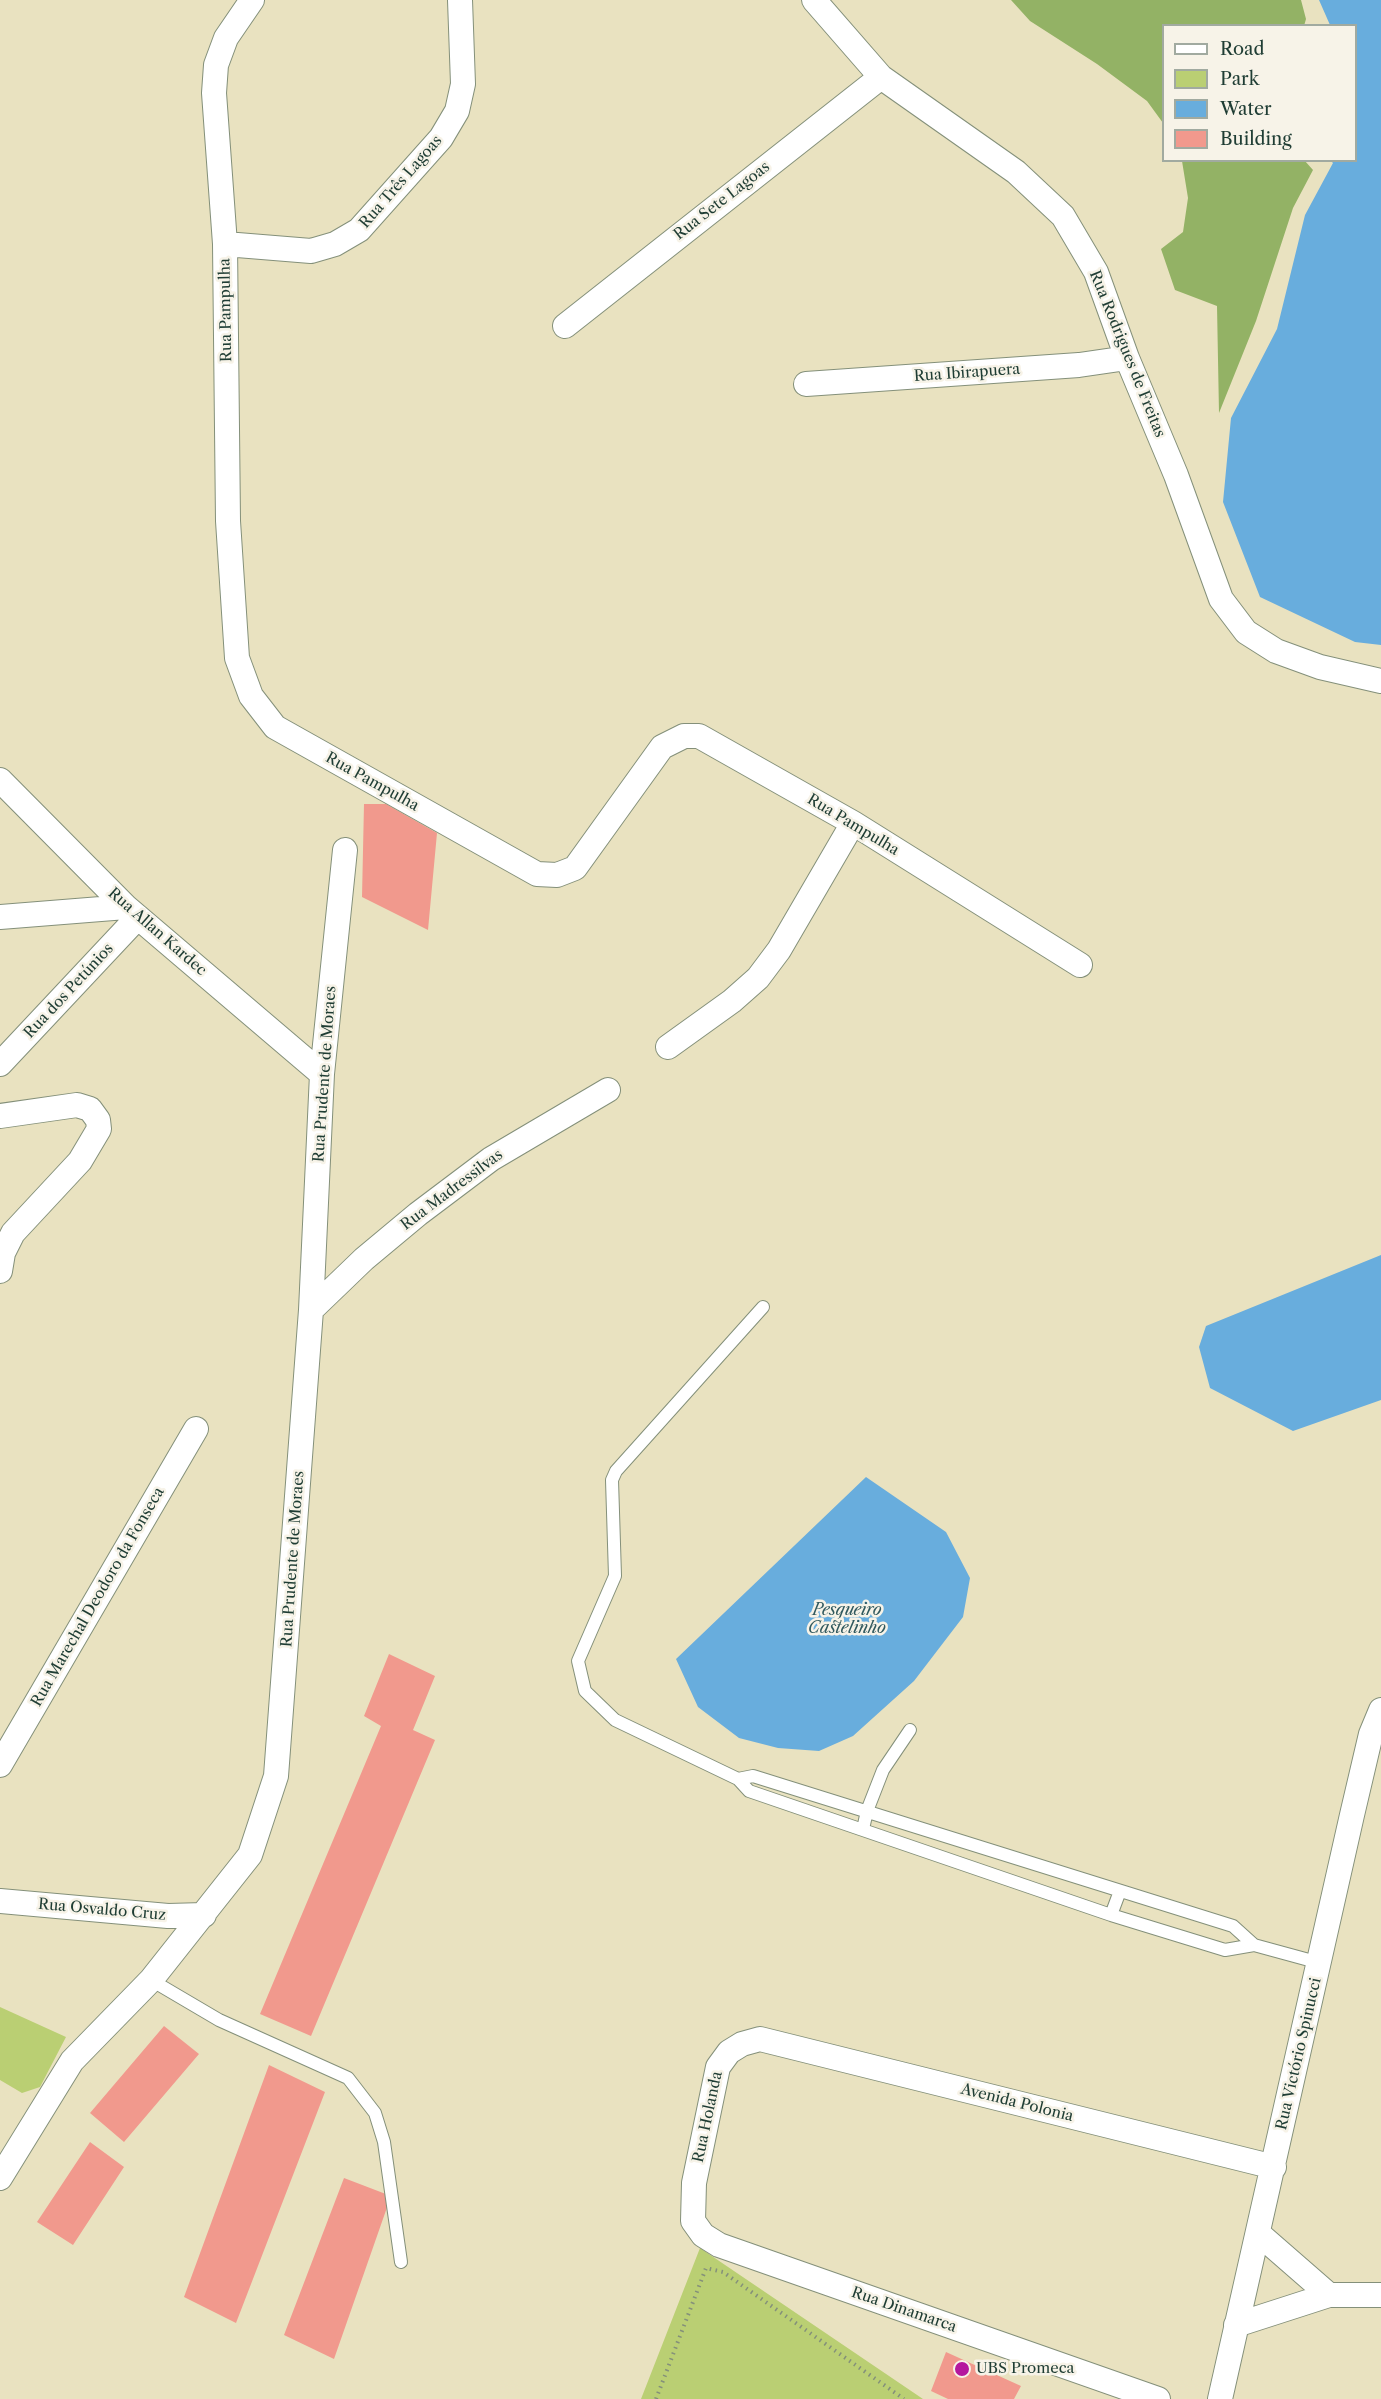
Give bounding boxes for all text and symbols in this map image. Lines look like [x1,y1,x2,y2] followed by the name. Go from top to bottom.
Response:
[1162,24,1357,162] legend
[1220,38,1265,60] text: Road
[1220,68,1259,90] text: Park
[1220,98,1272,120] text: Water
[1220,128,1292,150] text: Building
[356,132,446,232] street label: Rua Três Lagoas
[671,158,773,244] street label: Rua Sete Lagoas
[216,258,236,362] street label: Rua Pampulha
[1085,268,1169,440] street label: Rua Rodrigues de Freitas
[913,360,1021,386] street label: Rua Ibirapuera
[322,749,422,815] street label: Rua Pampulha
[804,791,902,859] street label: Rua Pampulha
[104,884,210,980] street label: Rua Allan Kardec
[21,940,117,1042] street label: Rua dos Petúnios
[310,985,340,1163] street label: Rua Prudente de Moraes
[398,1146,506,1234] street label: Rua Madressilvas
[278,1470,308,1648] street label: Rua Prudente de Moraes
[28,1484,168,1710] street label: Rua Marechal Deodoro da Fonseca
[808,1600,886,1638] water label: Pesqueiro Castelinho
[37,1895,167,1925] street label: Rua Osvaldo Cruz
[1273,1976,1325,2132] street label: Rua Victório Spinucci
[690,2070,726,2164] street label: Rua Holanda
[959,2080,1075,2126] street label: Avenida Polonia
[849,2284,959,2336] street label: Rua Dinamarca
[953,2360,971,2378] marker: UBS Promeca
[976,2360,1074,2378] place label: UBS Promeca

